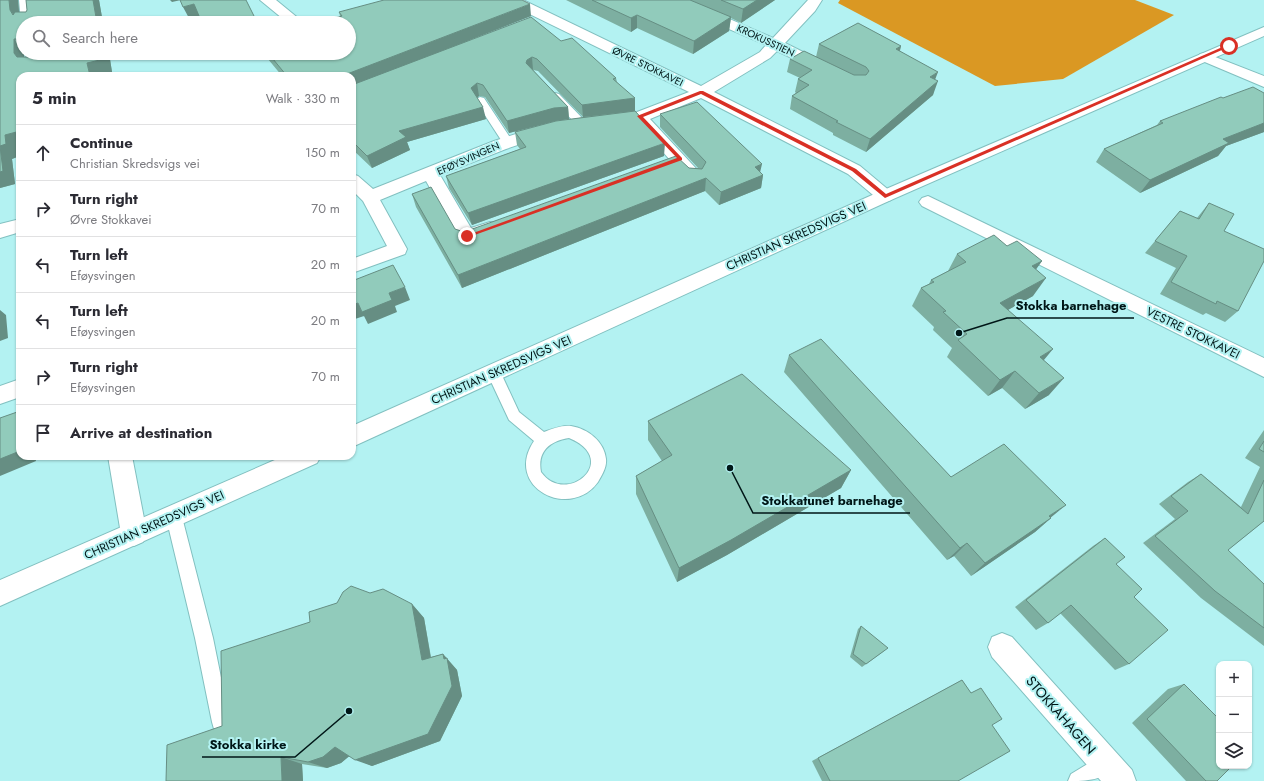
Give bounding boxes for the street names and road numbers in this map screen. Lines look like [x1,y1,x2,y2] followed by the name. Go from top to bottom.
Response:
[734,20,797,60] street label: KROKUSSTIEN
[610,43,686,90] street label: ØVRE STOKKAVEI
[435,138,502,179] street label: EFØYSVINGEN
[723,197,869,275] street label: CHRISTIAN SKREDSVIGS VEI
[1143,302,1243,364] street label: VESTRE STOKKAVEI
[428,331,574,409] street label: CHRISTIAN SKREDSVIGS VEI
[81,486,227,564] street label: CHRISTIAN SKREDSVIGS VEI
[1021,672,1101,758] street label: STOKKAHAGEN

